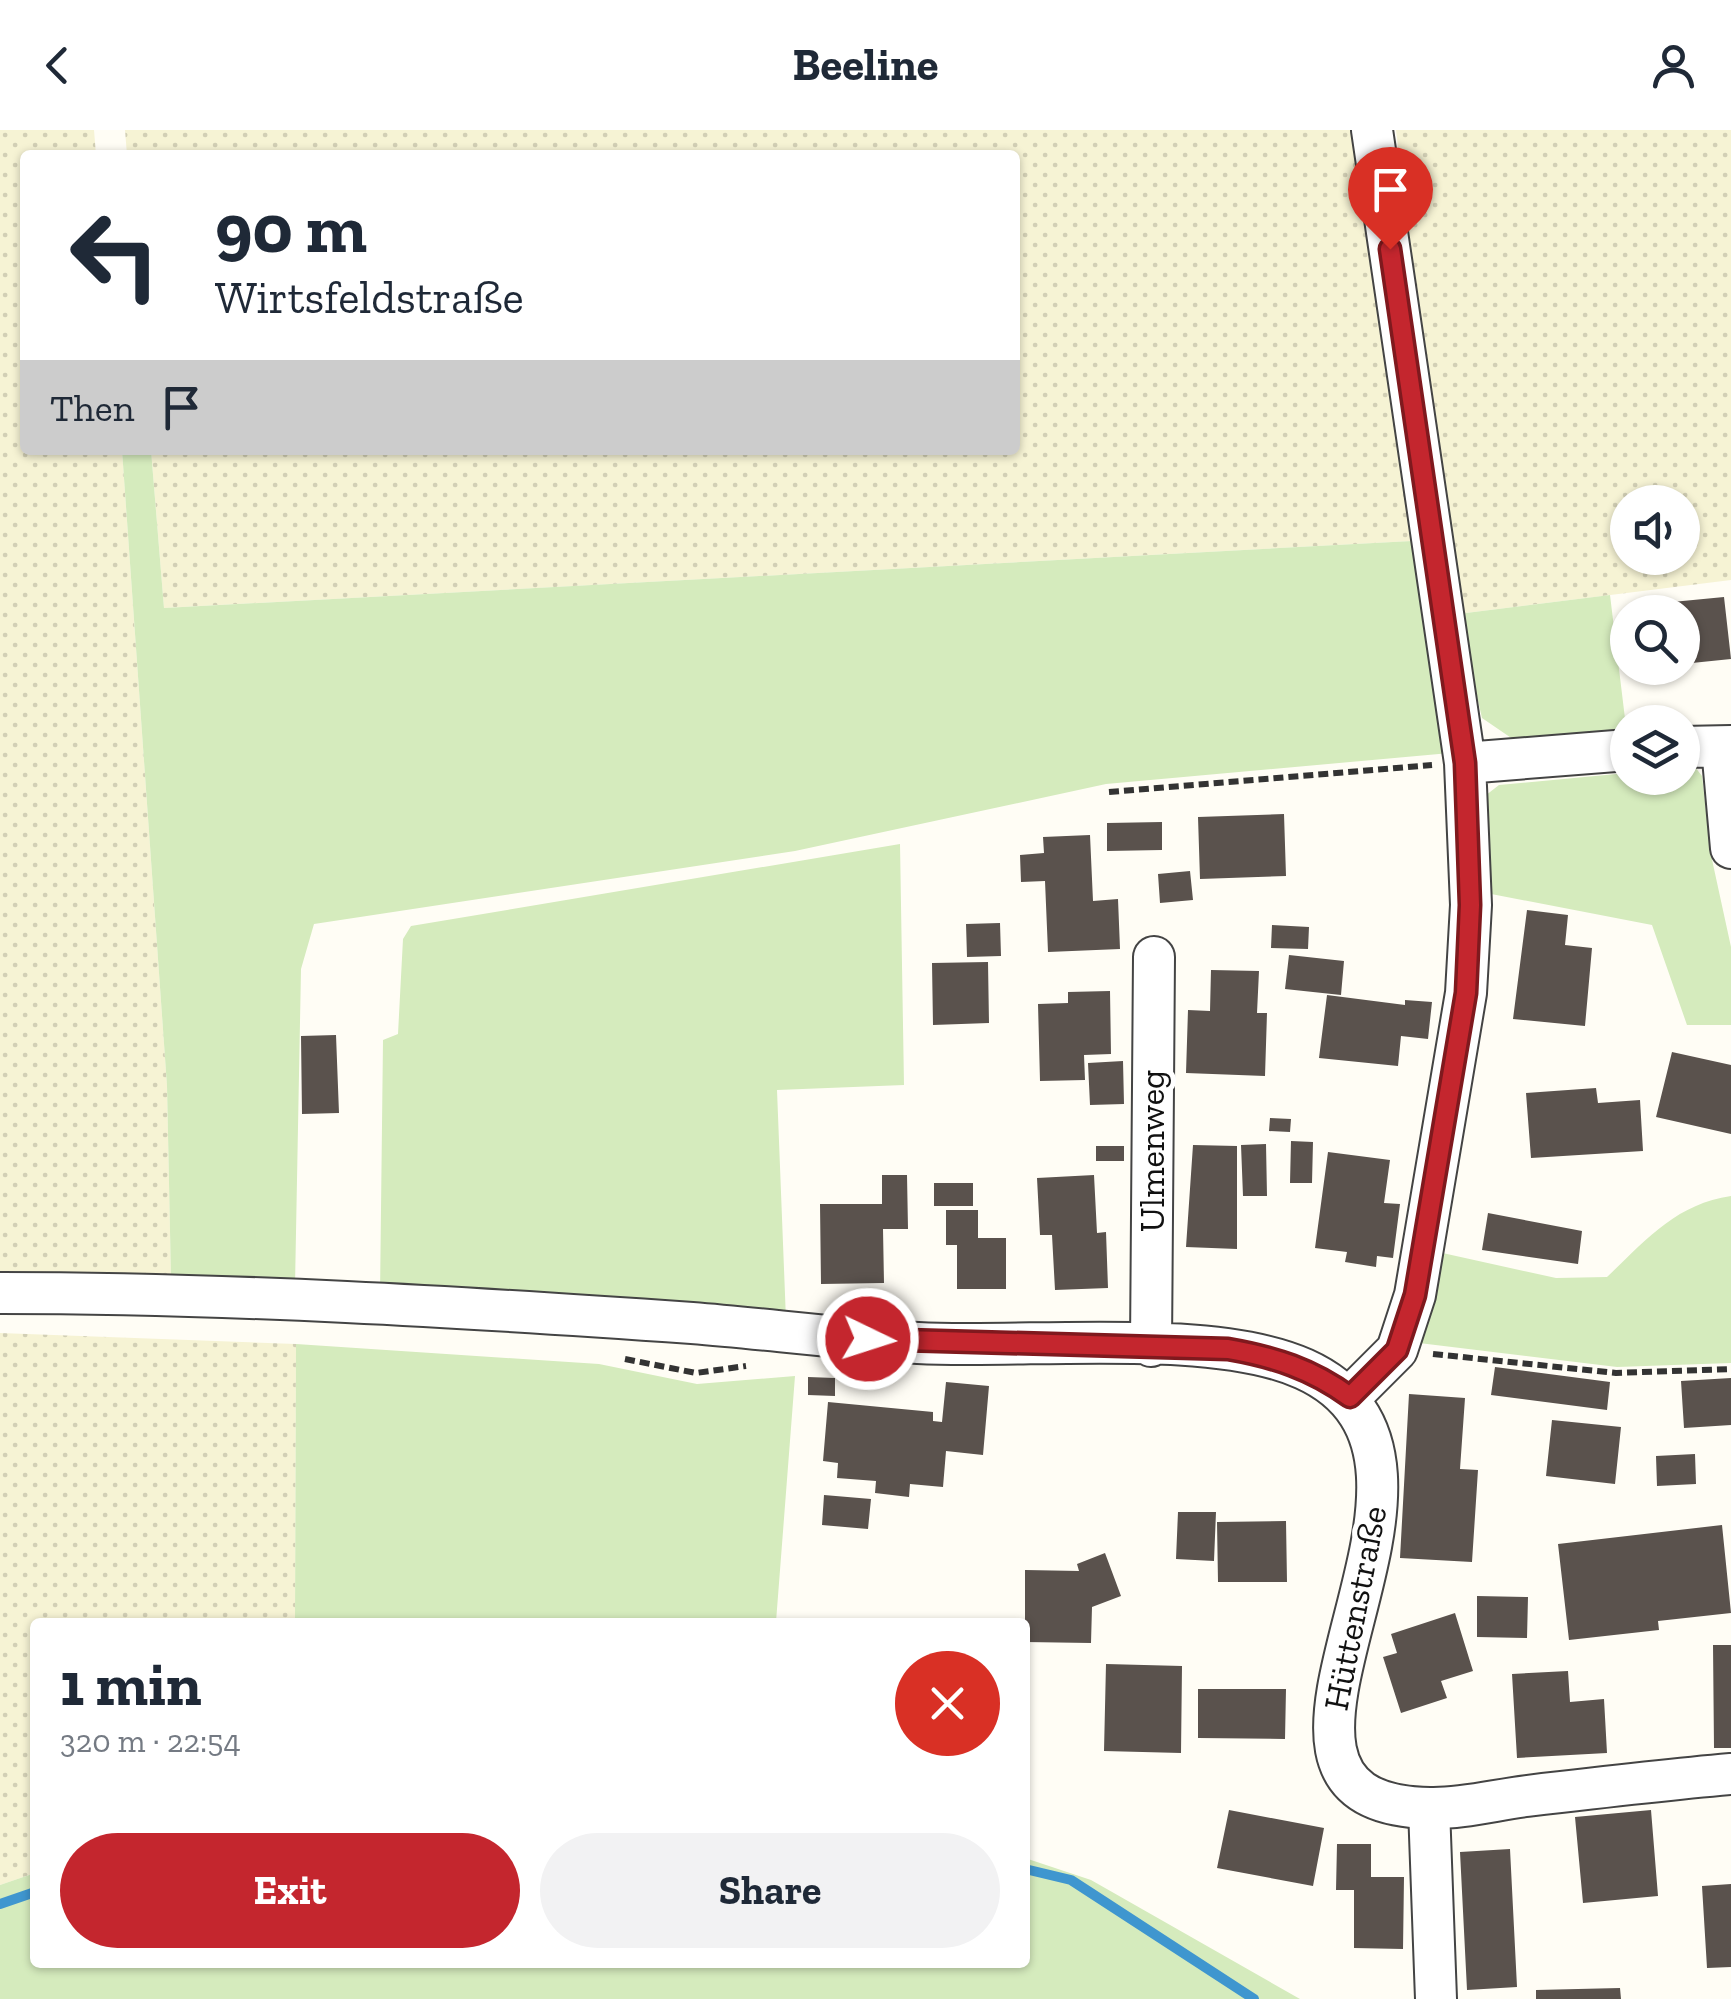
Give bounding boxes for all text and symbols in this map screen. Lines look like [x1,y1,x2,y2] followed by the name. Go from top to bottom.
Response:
[30,38,85,93] icon: back
[792,38,939,92] text: Beeline
[1646,38,1701,93] icon: person
[1348,147,1433,250] pin
[1363,162,1418,217] icon: arrive
[215,186,367,270] text: 90 m
[50,190,180,320] icon: left
[215,271,524,325] text: Wirtsfeldstraße
[154,380,209,435] icon: arrive
[50,385,134,431] text: Then
[1610,485,1700,795] map controls
[1610,485,1700,575] button: sound
[1610,595,1700,685] button: search
[1610,705,1700,795] button: layers
[1131,1070,1173,1232] street label: Ulmenweg
[816,1287,920,1391] position arrow
[1315,1502,1395,1714] street label: Hüttenstraße
[60,1648,202,1720] text: 1 min
[895,1651,1000,1756] button: close
[60,1722,241,1760] text: 320 m · 22:54
[60,1833,520,1948] button: Exit
[540,1833,1000,1948] button: Share

